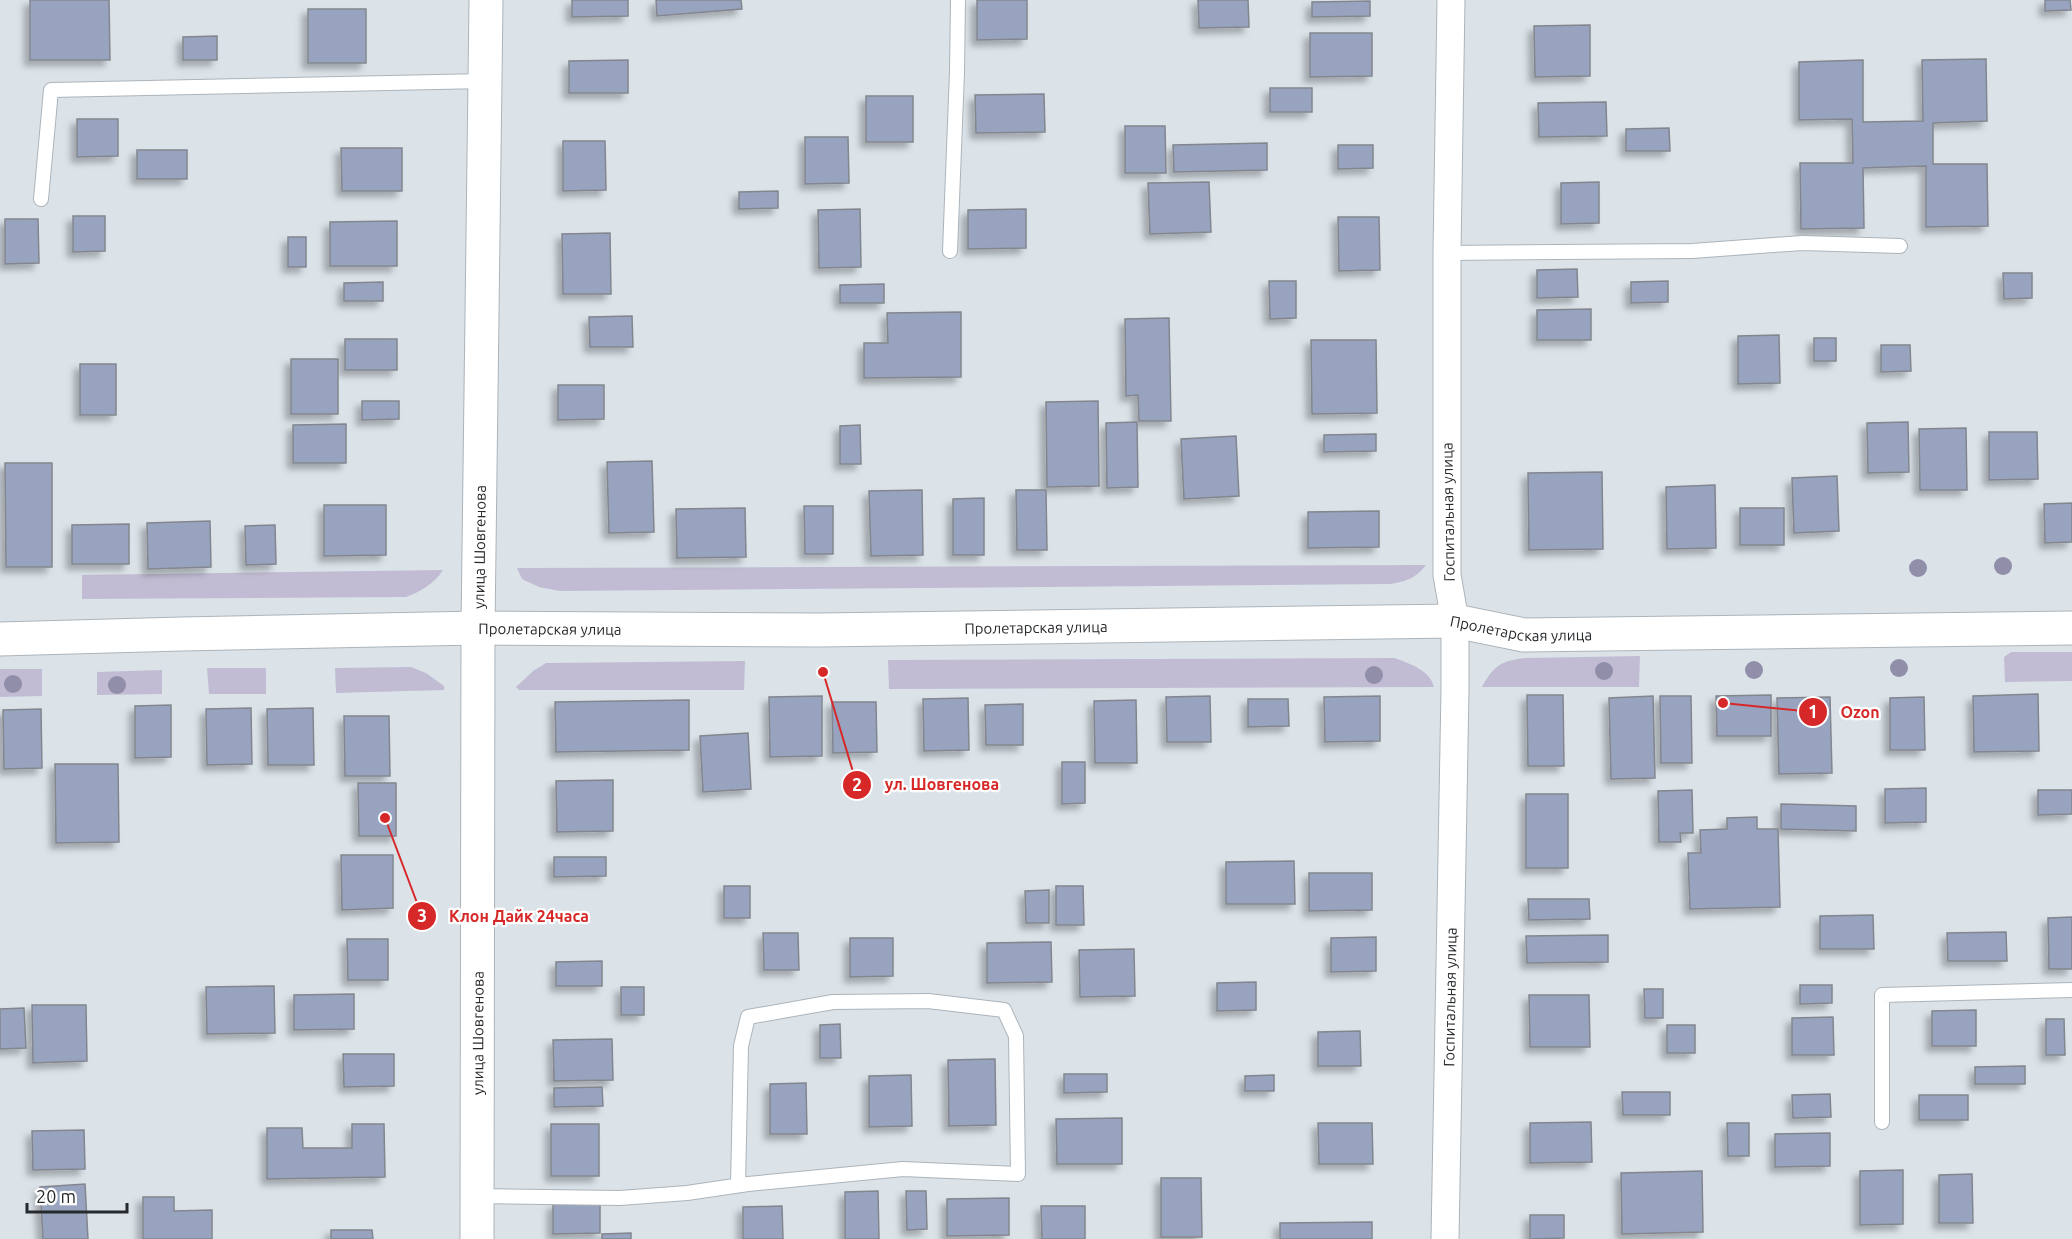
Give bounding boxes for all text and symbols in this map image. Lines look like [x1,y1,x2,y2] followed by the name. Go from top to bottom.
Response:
[1438,442,1458,582] street label: Госпитальная улица
[470,485,488,609] street label: улица Шовгенова
[1449,612,1592,643] street label: Пролетарская улица
[964,617,1108,636] street label: Пролетарская улица
[478,620,622,637] street label: Пролетарская улица
[1798,695,1891,729] callout: Ozon
[1808,701,1818,721] text: 1
[1840,703,1880,721] text: Ozon
[842,768,1011,802] callout: ул. Шовгенова
[852,774,862,794] text: 2
[885,775,999,793] text: ул. Шовгенова
[407,899,601,933] callout: Клон Дайк 24часа
[417,905,427,925] text: 3
[449,907,589,925] text: Клон Дайк 24часа
[1440,927,1459,1067] street label: Госпитальная улица
[469,971,486,1095] street label: улица Шовгенова
[27,1176,128,1214] scale bar
[36,1186,76,1206] text: 20 m

